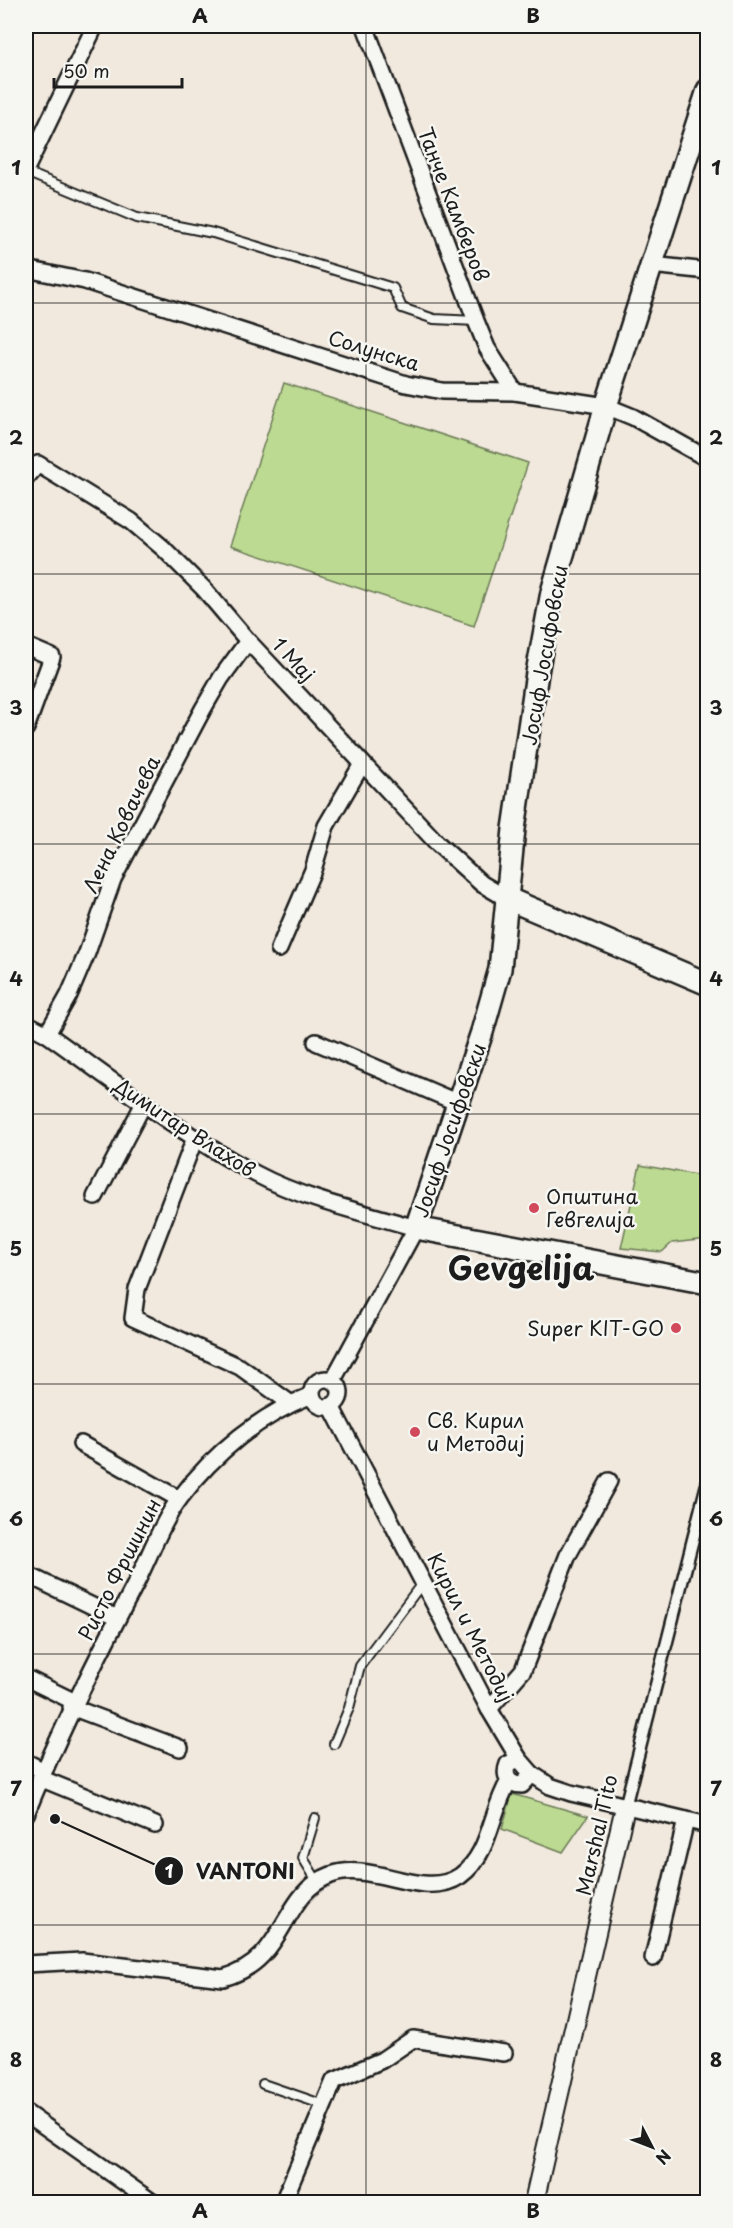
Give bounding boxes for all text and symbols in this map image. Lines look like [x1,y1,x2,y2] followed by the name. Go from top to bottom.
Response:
[192,0,208,30] text: A
[526,0,540,30] text: B
[54,51,182,89] scale bar
[63,57,110,84] text: 50 m
[411,123,497,285] street label: Танче Камберов
[11,152,21,182] text: 1
[711,152,721,182] text: 1
[325,322,424,378] street label: Солунска
[9,422,23,452] text: 2
[709,422,723,452] text: 2
[513,562,575,748] street label: Јосиф Јосифовски
[266,630,322,688] street label: 1 Мај
[9,692,23,722] text: 3
[709,692,723,722] text: 3
[75,750,168,898] street label: Лена Ковачева
[9,963,23,993] text: 4
[709,963,723,993] text: 4
[405,1039,493,1221] street label: Јосиф Јосифовски
[108,1069,262,1184] street label: Димитар Влахов
[546,1181,638,1234] place label: Општина Гевгелија
[527,1201,541,1215] marker: Општина Гевгелија
[10,1233,22,1263] text: 5
[710,1233,722,1263] text: 5
[448,1243,594,1291] district label: Gevgelija
[527,1313,664,1343] place label: Super KIT-GO
[669,1321,683,1335] marker: Super KIT-GO
[427,1405,525,1458] place label: Св. Кирил и Методиј
[408,1425,422,1439] marker: Св. Кирил и Методиј
[70,1493,168,1645] street label: Ристо Фршинин
[9,1503,23,1533] text: 6
[709,1503,723,1533] text: 6
[421,1547,521,1707] street label: Кирил и Методиј
[568,1772,624,1898] street label: Marshal Tito
[10,1773,22,1803] text: 7
[710,1773,722,1803] text: 7
[154,1852,307,1891] callout: VANTONI
[196,1854,294,1886] text: VANTONI
[165,1857,174,1884] text: 1
[10,2044,22,2074] text: 8
[710,2044,722,2074] text: 8
[622,2117,682,2177] north arrow
[651,2145,677,2170] text: N
[192,2195,208,2225] text: A
[526,2195,540,2225] text: B

